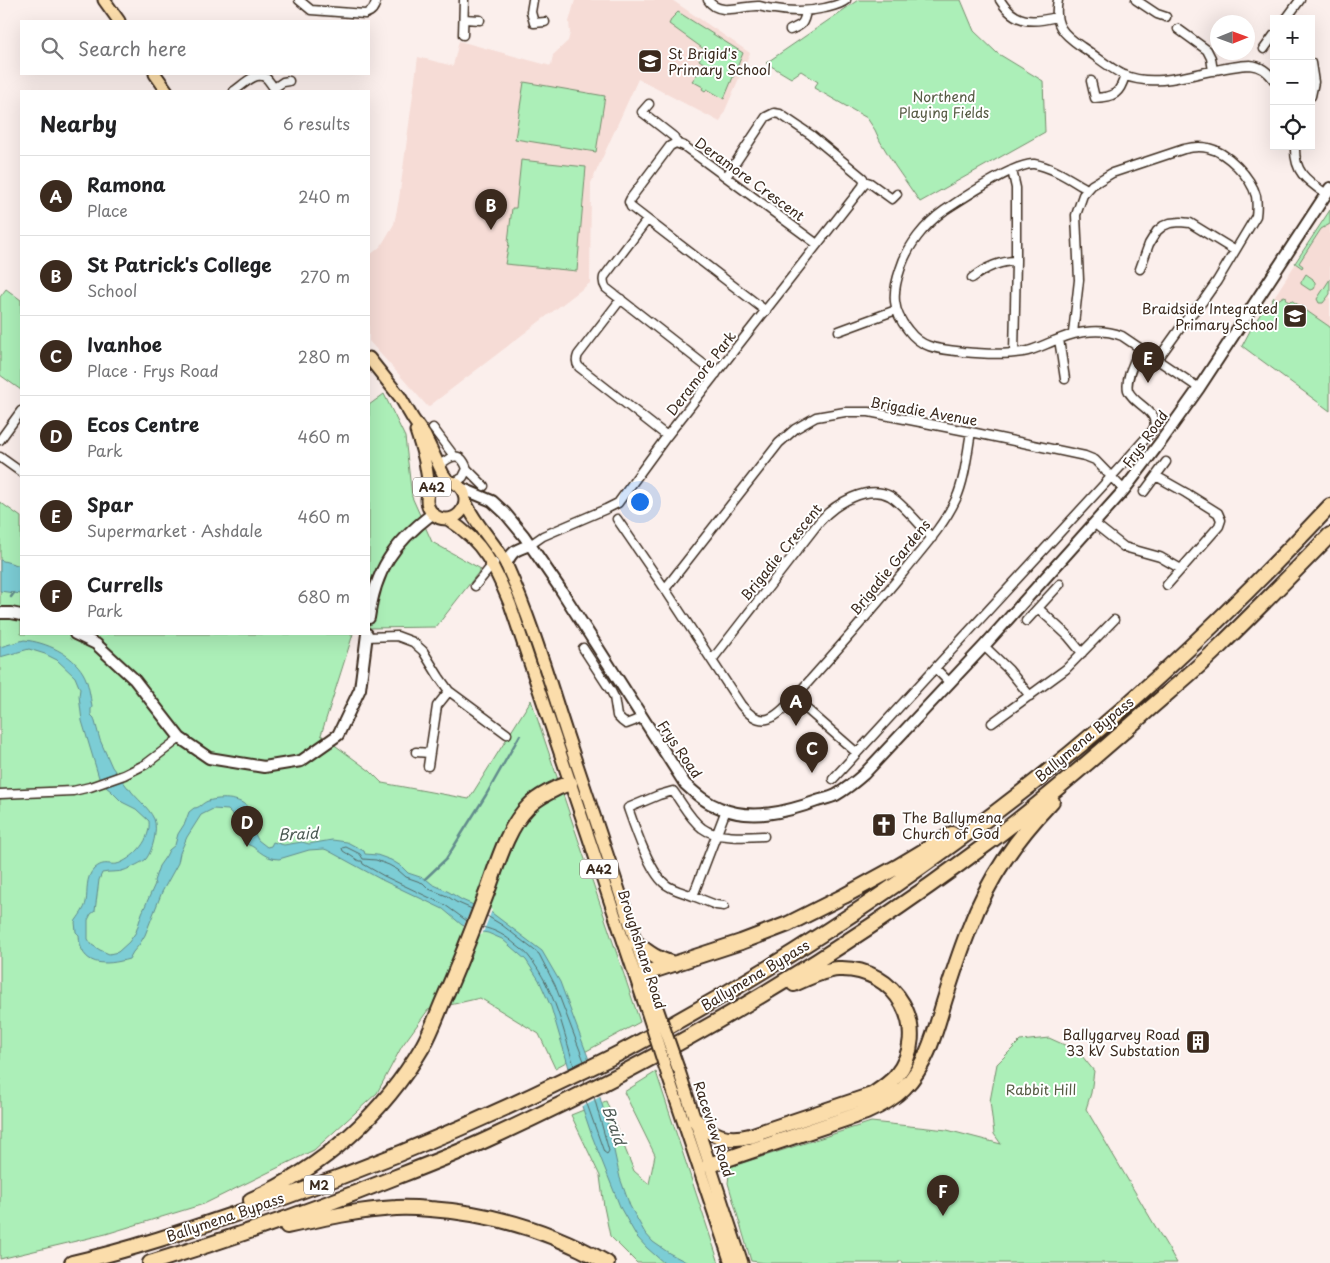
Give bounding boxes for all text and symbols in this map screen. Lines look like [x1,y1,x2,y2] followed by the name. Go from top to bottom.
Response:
[1210,15,1255,60] north arrow
[1270,15,1315,150] map controls
[1270,15,1315,60] button: +
[20,20,370,75] search box
[38,34,66,62] icon: search
[78,34,187,62] text: Search here
[668,43,771,80] place label: St Brigid's Primary School
[637,48,663,74] school or university icon: St Brigid's Primary School
[1270,60,1315,105] button: −
[899,86,989,123] park label: Northend Playing Fields
[1270,105,1315,150] button: locate
[40,107,117,139] text: Nearby
[283,111,350,135] text: 6 results
[691,132,809,226] street label: Deramore Crescent
[87,170,166,198] text: Ramona
[50,184,62,208] text: A
[298,184,350,208] text: 240 m
[475,189,507,230] pin: B
[87,198,128,222] text: Place
[87,250,272,278] text: St Patrick's College
[51,264,61,288] text: B
[300,264,350,288] text: 270 m
[87,278,137,302] text: School
[1142,298,1278,335] place label: Braidside Integrated Primary School
[1282,303,1308,329] school or university icon: Braidside Integrated Primary School
[661,326,741,420] street label: Deramore Park
[87,330,162,358] text: Ivanhoe
[1132,342,1164,383] pin: E
[50,344,62,368] text: C
[298,344,350,368] text: 280 m
[87,358,219,382] text: Place · Frys Road
[869,391,980,431] street label: Brigadie Avenue
[1117,406,1173,472] street label: Frys Road
[87,410,199,438] text: Ecos Centre
[50,424,62,448] text: D
[298,424,350,448] text: 460 m
[87,438,123,462] text: Park
[413,478,451,497] road number: A42
[627,489,653,515] your location
[87,490,133,518] text: Spar
[735,499,827,605] street label: Brigadie Crescent
[51,504,61,528] text: E
[298,504,350,528] text: 460 m
[845,515,935,619] street label: Brigadie Gardens
[87,518,263,542] text: Supermarket · Ashdale
[87,570,163,598] text: Currells
[51,584,61,608] text: F
[297,584,350,608] text: 680 m
[87,598,123,622] text: Park
[780,685,812,726] pin: A
[1030,691,1138,787] street label: Ballymena Bypass
[653,716,707,782] street label: Frys Road
[796,732,828,773] pin: C
[231,806,263,847] pin: D
[902,807,1003,844] place label: The Ballymena Church of God
[871,812,897,838] church icon: The Ballymena Church of God
[277,820,320,846] water label: Braid
[580,860,618,879] road number: A42
[613,886,671,1012] street label: Broughshane Road
[697,934,814,1016] street label: Ballymena Bypass
[1063,1024,1180,1061] place label: Ballygarvey Road 33 kV Substation
[1185,1029,1211,1055] building icon: Ballygarvey Road 33 kV Substation
[689,1078,739,1180] street label: Raceview Road
[1006,1079,1076,1100] park label: Rabbit Hill
[598,1102,633,1149] water label: Braid
[927,1175,959,1216] pin: F
[304,1176,334,1194] road number: M2
[163,1187,287,1247] street label: Ballymena Bypass

